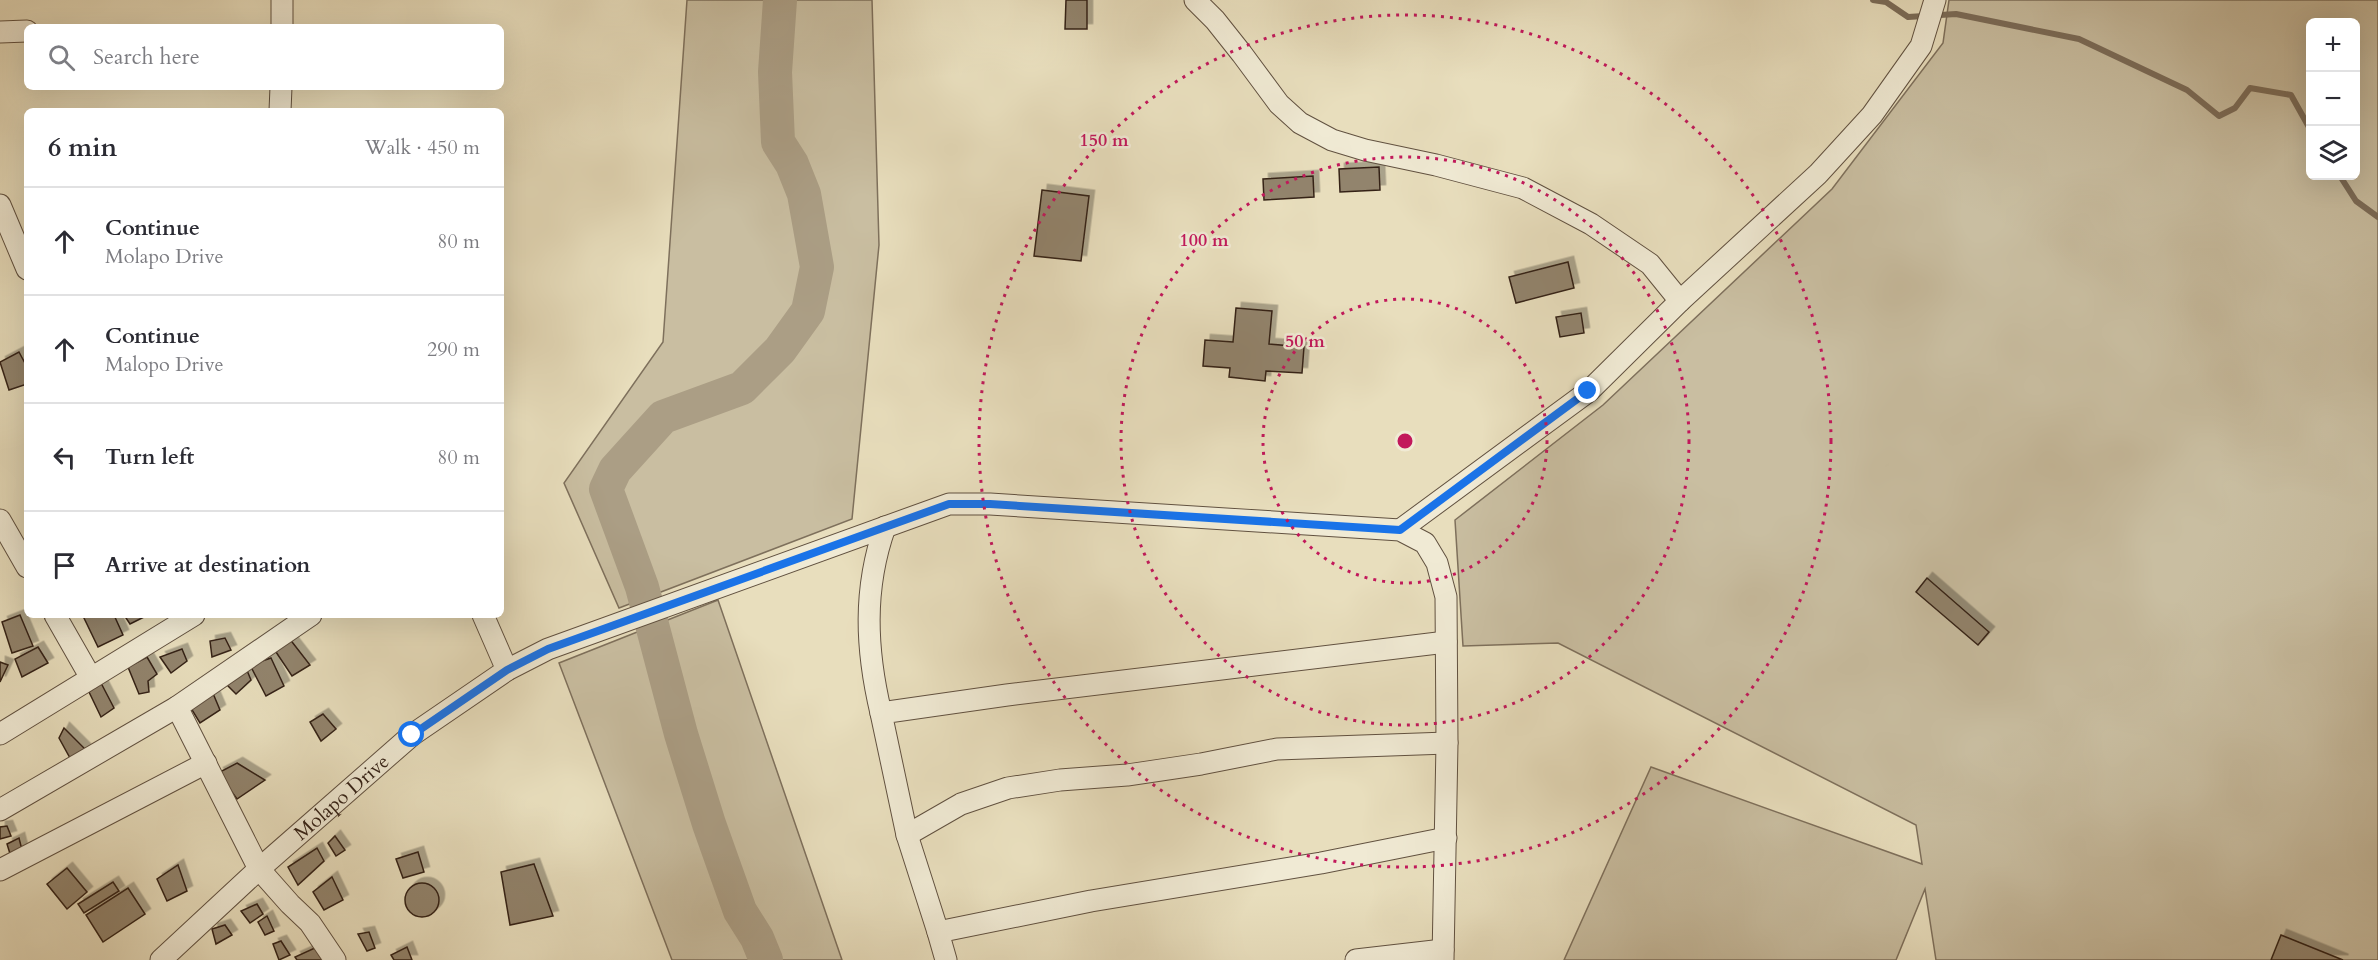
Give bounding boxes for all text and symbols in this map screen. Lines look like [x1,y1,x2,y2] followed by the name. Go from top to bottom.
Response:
[2306,18,2360,180] map controls
[2306,18,2360,72] button: +
[24,24,504,90] search box
[45,41,78,74] icon: search
[93,42,200,72] text: Search here
[2306,72,2360,126] button: −
[2306,126,2360,180] button: layers
[1079,128,1129,153] text: 150 m
[48,130,117,165] text: 6 min
[365,134,480,161] text: Walk · 450 m
[105,213,200,243] text: Continue
[48,225,81,258] icon: ahead
[437,228,480,255] text: 80 m
[1179,228,1229,253] text: 100 m
[105,243,224,270] text: Molapo Drive
[105,321,200,351] text: Continue
[1285,329,1325,354] text: 50 m
[48,333,81,366] icon: ahead
[427,336,480,363] text: 290 m
[105,351,224,378] text: Malopo Drive
[1574,377,1600,403] route end
[1395,431,1415,451] centre of rings
[48,441,81,474] icon: left
[105,442,194,472] text: Turn left
[437,444,480,471] text: 80 m
[48,549,81,582] icon: arrive
[105,550,310,580] text: Arrive at destination
[398,721,424,747] route start
[288,748,395,846] street label: Molapo Drive

